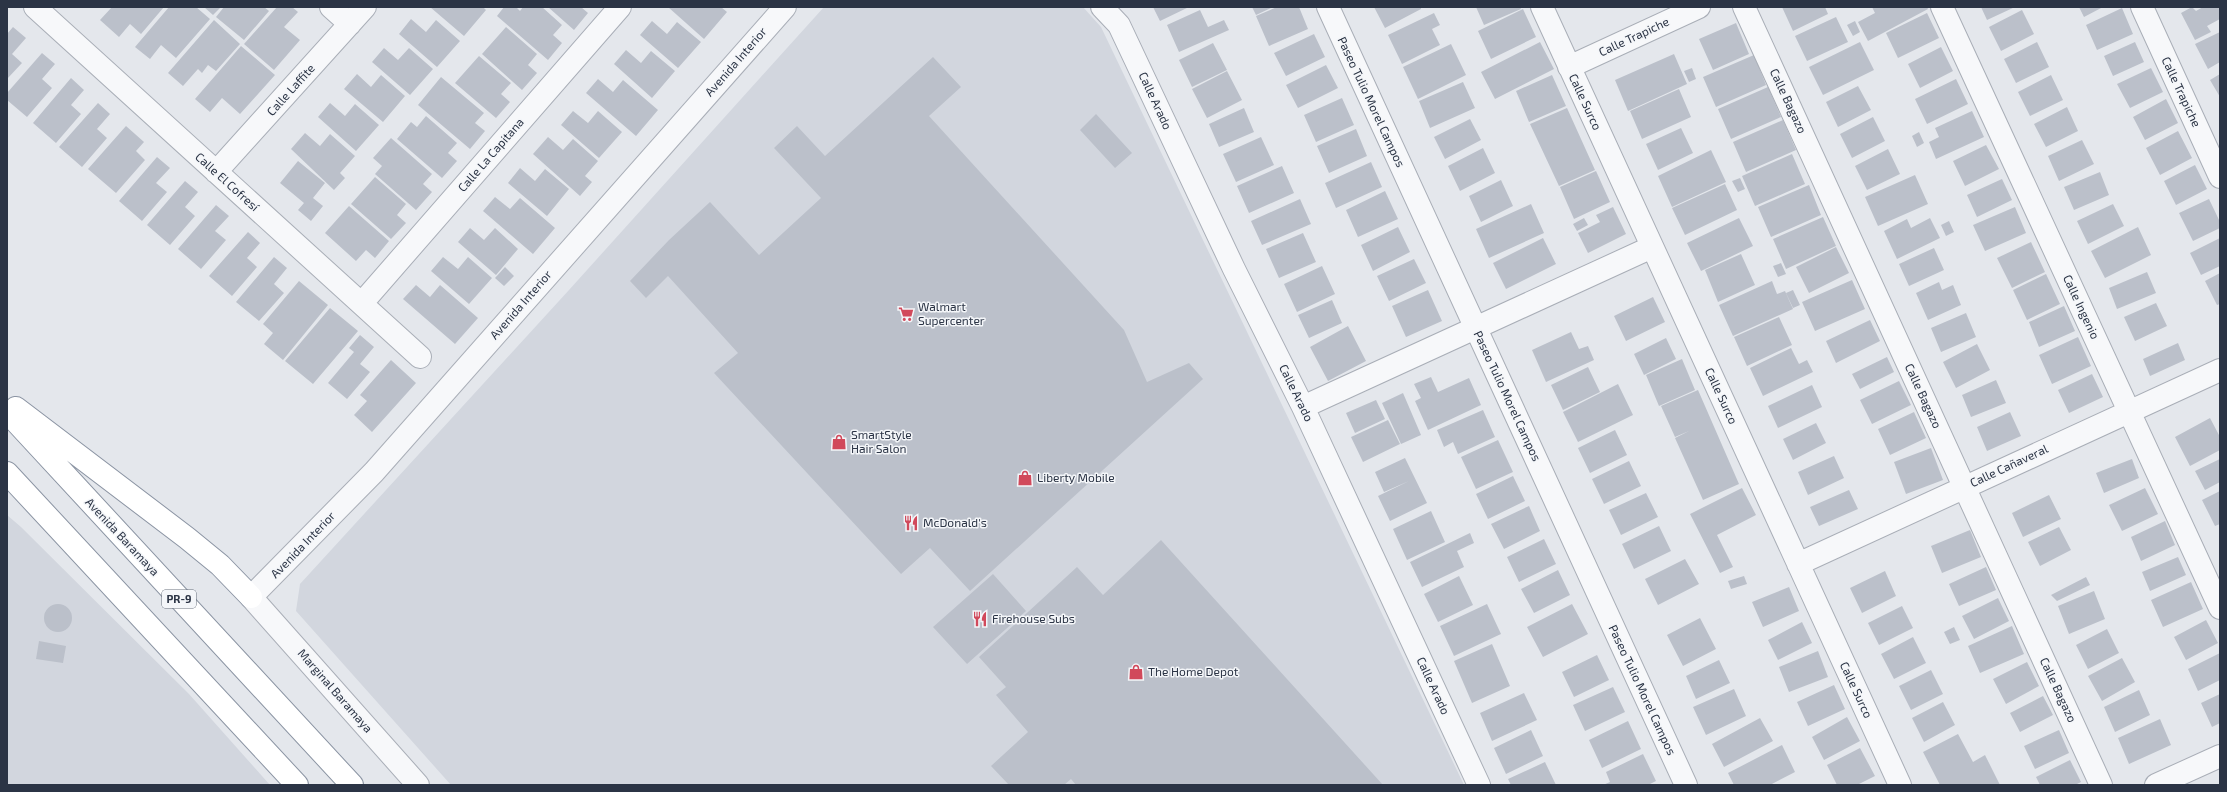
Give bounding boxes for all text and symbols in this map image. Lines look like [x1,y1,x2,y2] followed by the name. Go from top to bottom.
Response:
[1596,14,1671,58] street label: Calle Trapiche
[702,24,769,99] street label: Avenida Interior
[1335,34,1408,169] street label: Paseo Tulio Morel Campos
[2160,54,2204,129] street label: Calle Trapiche
[263,61,317,118] street label: Calle Laffite
[1768,66,1810,135] street label: Calle Bagazo
[1136,70,1175,132] street label: Calle Arado
[1567,71,1605,132] street label: Calle Surco
[454,115,526,194] street label: Calle La Capitana
[193,149,263,214] street label: Calle El Cofresí
[487,267,554,342] street label: Avenida Interior
[2061,272,2103,341] street label: Calle Ingenio
[918,299,985,327] place label: Walmart Supercenter
[897,305,915,323] supermarket icon: Walmart Supercenter
[1471,328,1544,463] street label: Paseo Tulio Morel Campos
[1903,361,1945,430] street label: Calle Bagazo
[1277,362,1317,424] street label: Calle Arado
[1703,365,1741,426] street label: Calle Surco
[851,427,912,455] place label: SmartStyle Hair Salon
[830,433,848,451] shop icon: SmartStyle Hair Salon
[1967,441,2050,489] street label: Calle Cañaveral
[1016,469,1034,487] shop icon: Liberty Mobile
[1037,470,1115,484] place label: Liberty Mobile
[83,494,162,578] street label: Avenida Baramaya
[267,508,338,580] street label: Avenida Interior
[902,514,920,532] restaurant icon: McDonald's
[923,515,987,529] place label: McDonald's
[162,590,196,608] road number: PR-9
[971,610,989,628] restaurant icon: Firehouse Subs
[992,611,1075,625] place label: Firehouse Subs
[1606,622,1679,757] street label: Paseo Tulio Morel Campos
[296,646,376,735] street label: Marginal Baramaya
[1414,655,1453,717] street label: Calle Arado
[2038,655,2080,724] street label: Calle Bagazo
[1838,659,1876,720] street label: Calle Surco
[1127,663,1145,681] shop icon: The Home Depot
[1148,664,1239,678] place label: The Home Depot

